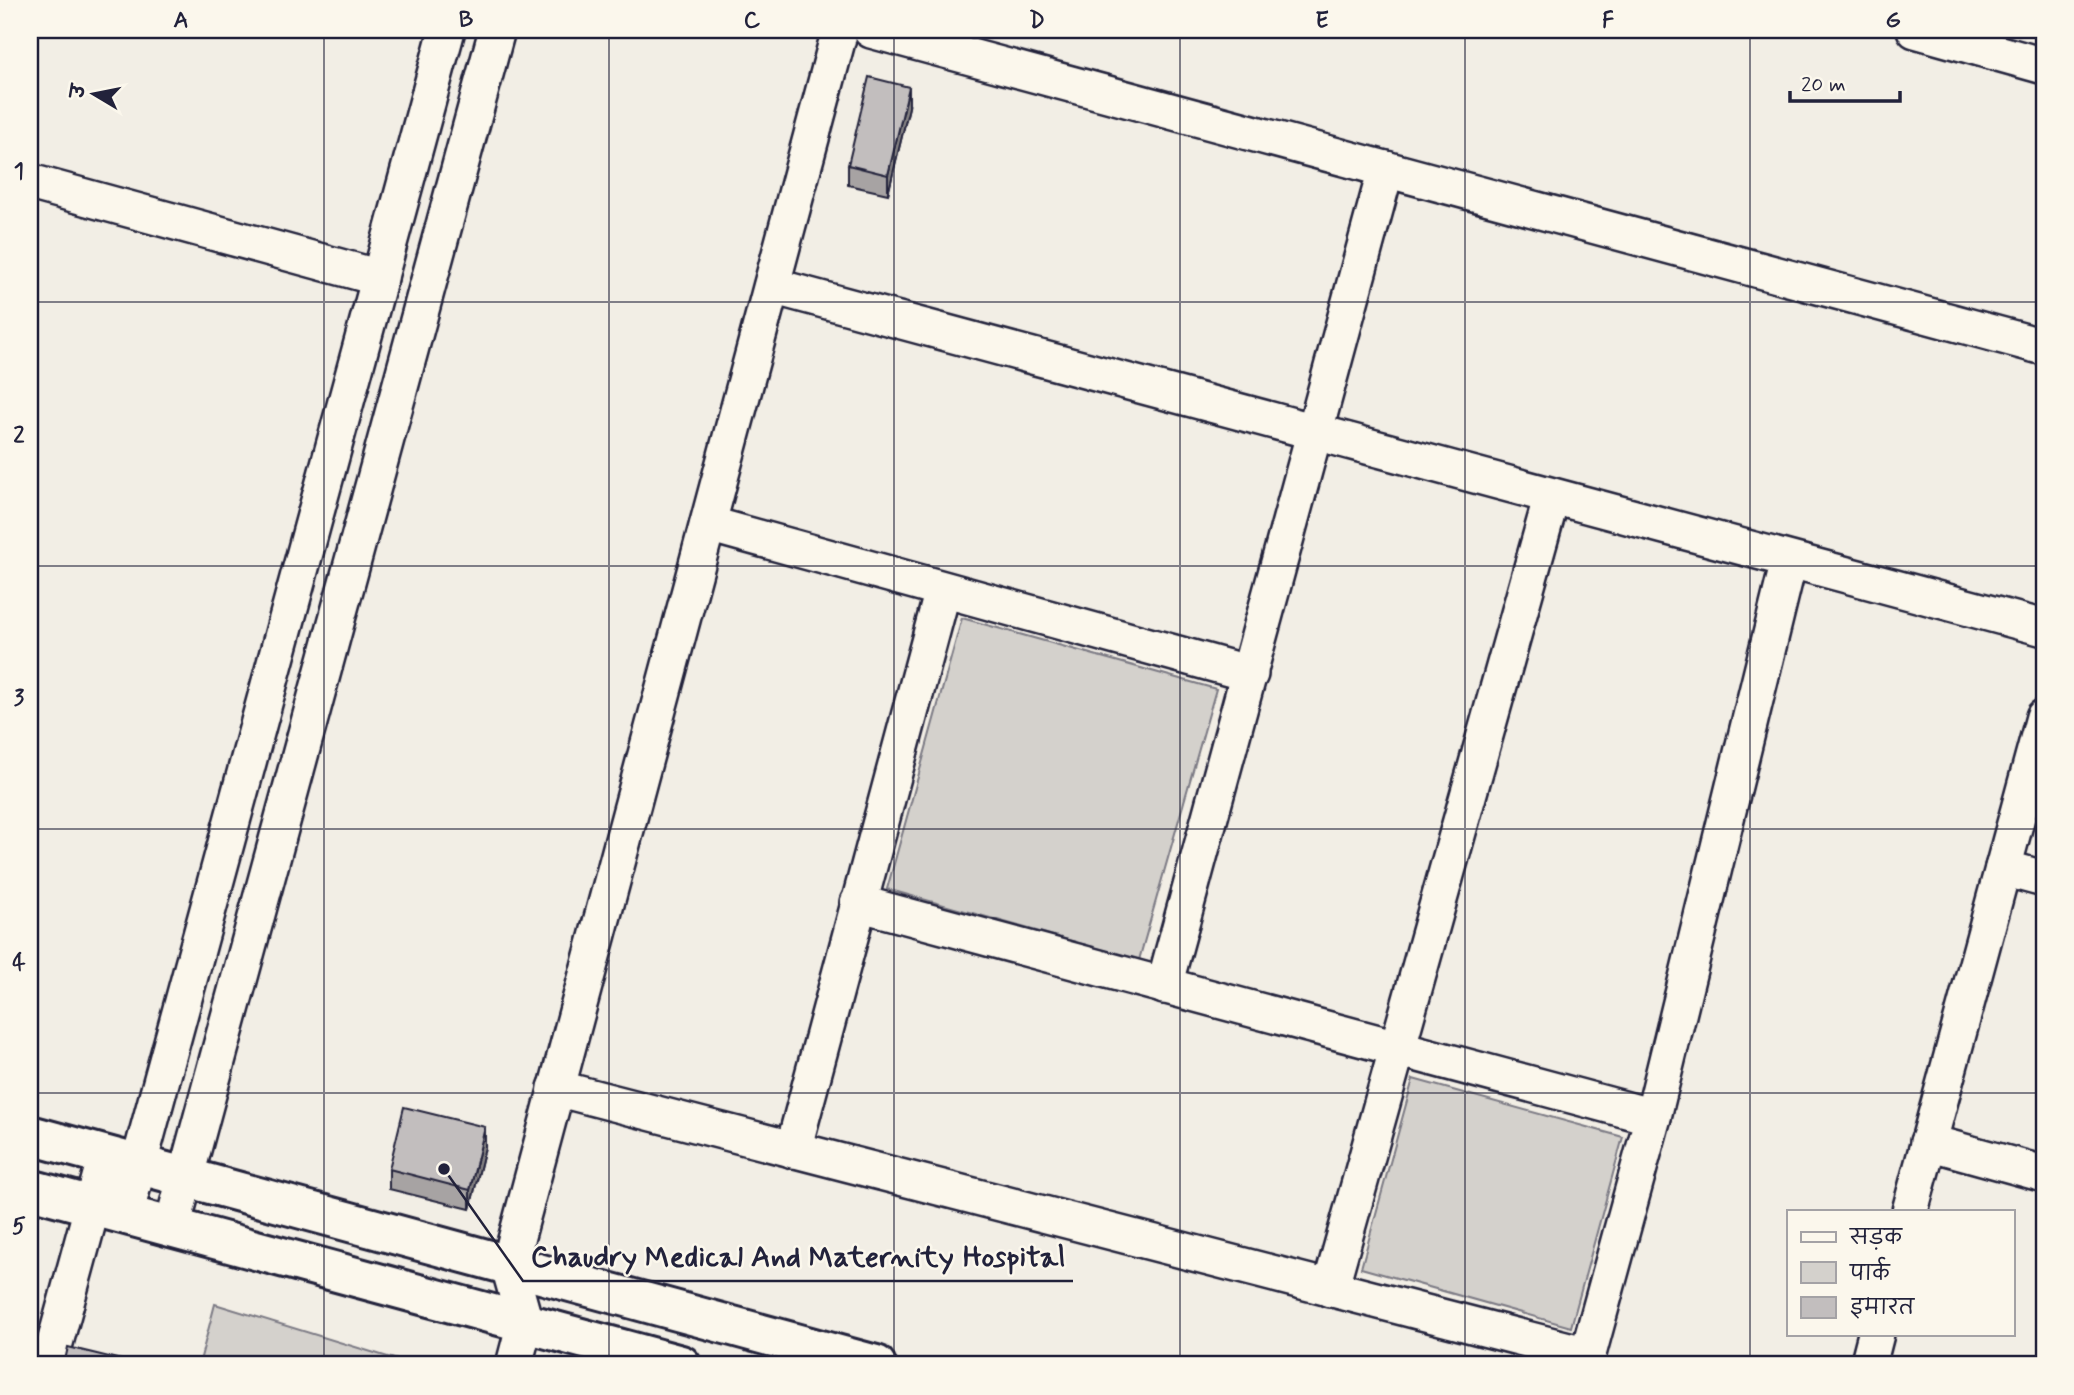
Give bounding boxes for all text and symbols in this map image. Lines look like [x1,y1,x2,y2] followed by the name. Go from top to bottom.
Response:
[173,6,189,36] text: A
[459,6,474,36] text: B
[744,6,761,36] text: C
[1029,6,1045,36] text: D
[1315,6,1329,36] text: E
[1602,6,1614,36] text: F
[1885,6,1901,36] text: G
[60,60,130,130] north arrow
[1790,60,1901,104] scale bar
[1801,71,1846,99] text: 20 m
[65,81,93,102] text: उ
[14,157,24,187] text: 1
[13,421,25,451] text: 2
[14,684,25,714] text: 3
[12,948,26,978] text: 4
[1787,1210,2014,1336] legend
[12,1212,26,1242] text: 5
[1849,1224,1903,1252] text: सड़क
[523,1230,1073,1281] callout: Chaudry Medical And Maternity Hospital
[531,1238,1065,1277] text: Chaudry Medical And Maternity Hospital
[1849,1256,1891,1288] text: पार्क
[1850,1294,1916,1322] text: इमारत

